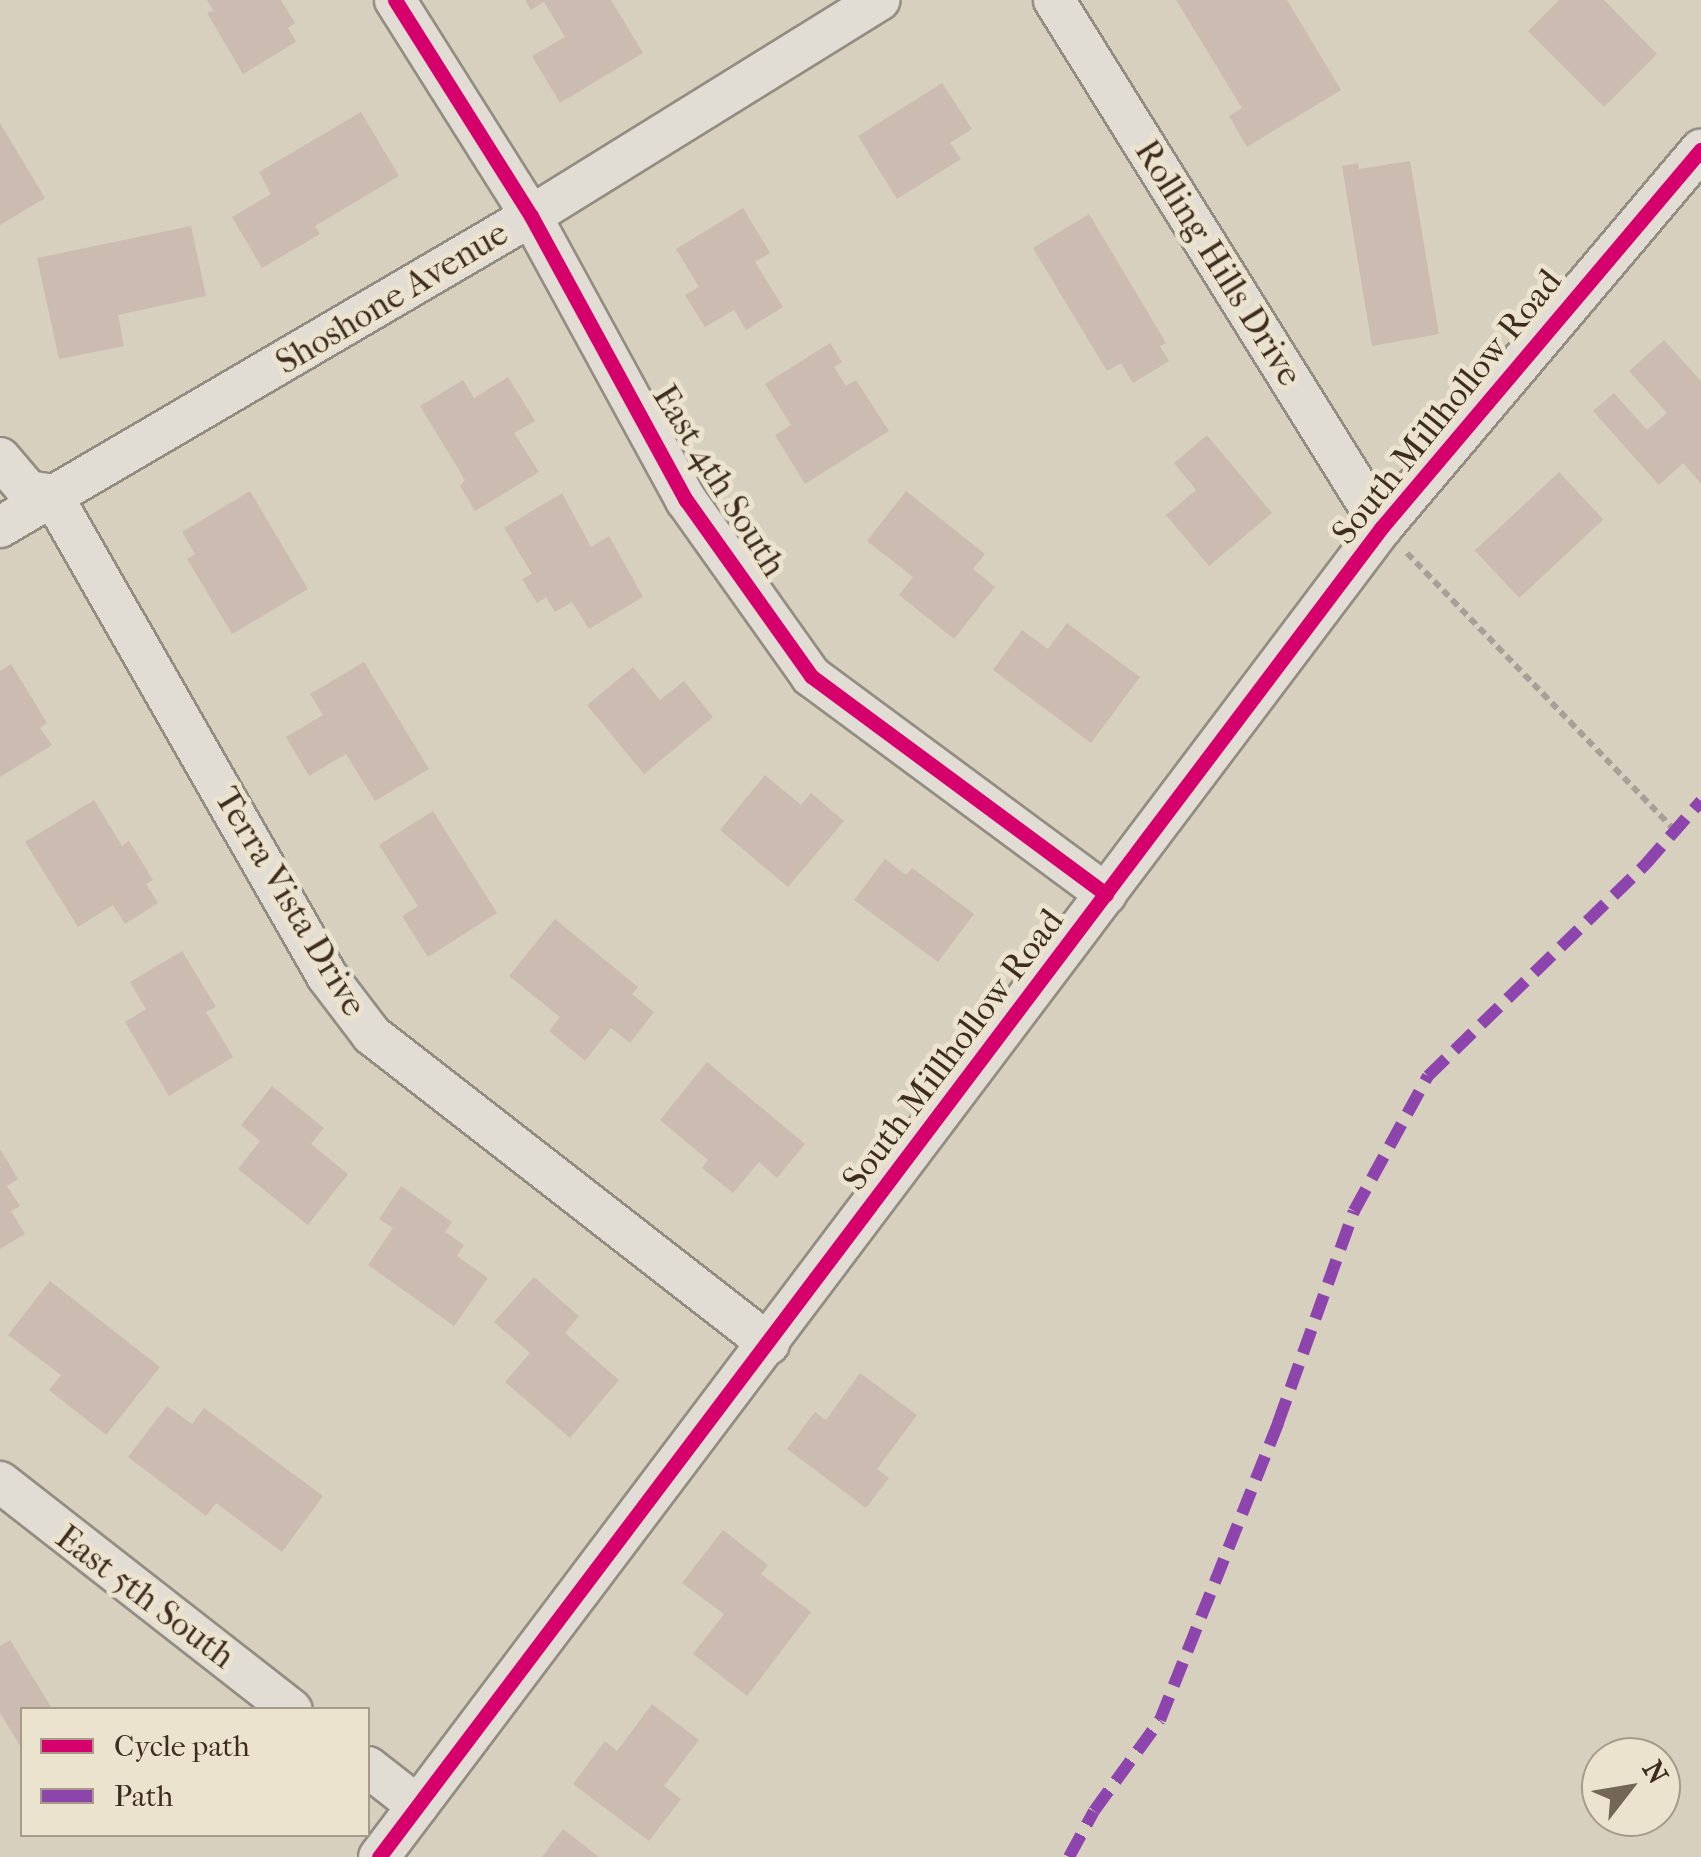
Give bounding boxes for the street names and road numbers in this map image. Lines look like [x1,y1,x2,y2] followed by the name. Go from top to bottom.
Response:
[1125,132,1311,394] street label: Rolling Hills Drive
[268,212,516,384] street label: Shoshone Avenue
[1323,261,1571,553] street label: South Millhollow Road
[643,377,795,585] street label: East 4th South
[205,780,375,1024] street label: Terra Vista Drive
[834,901,1072,1199] street label: South Millhollow Road
[47,1516,243,1678] street label: East 5th South

